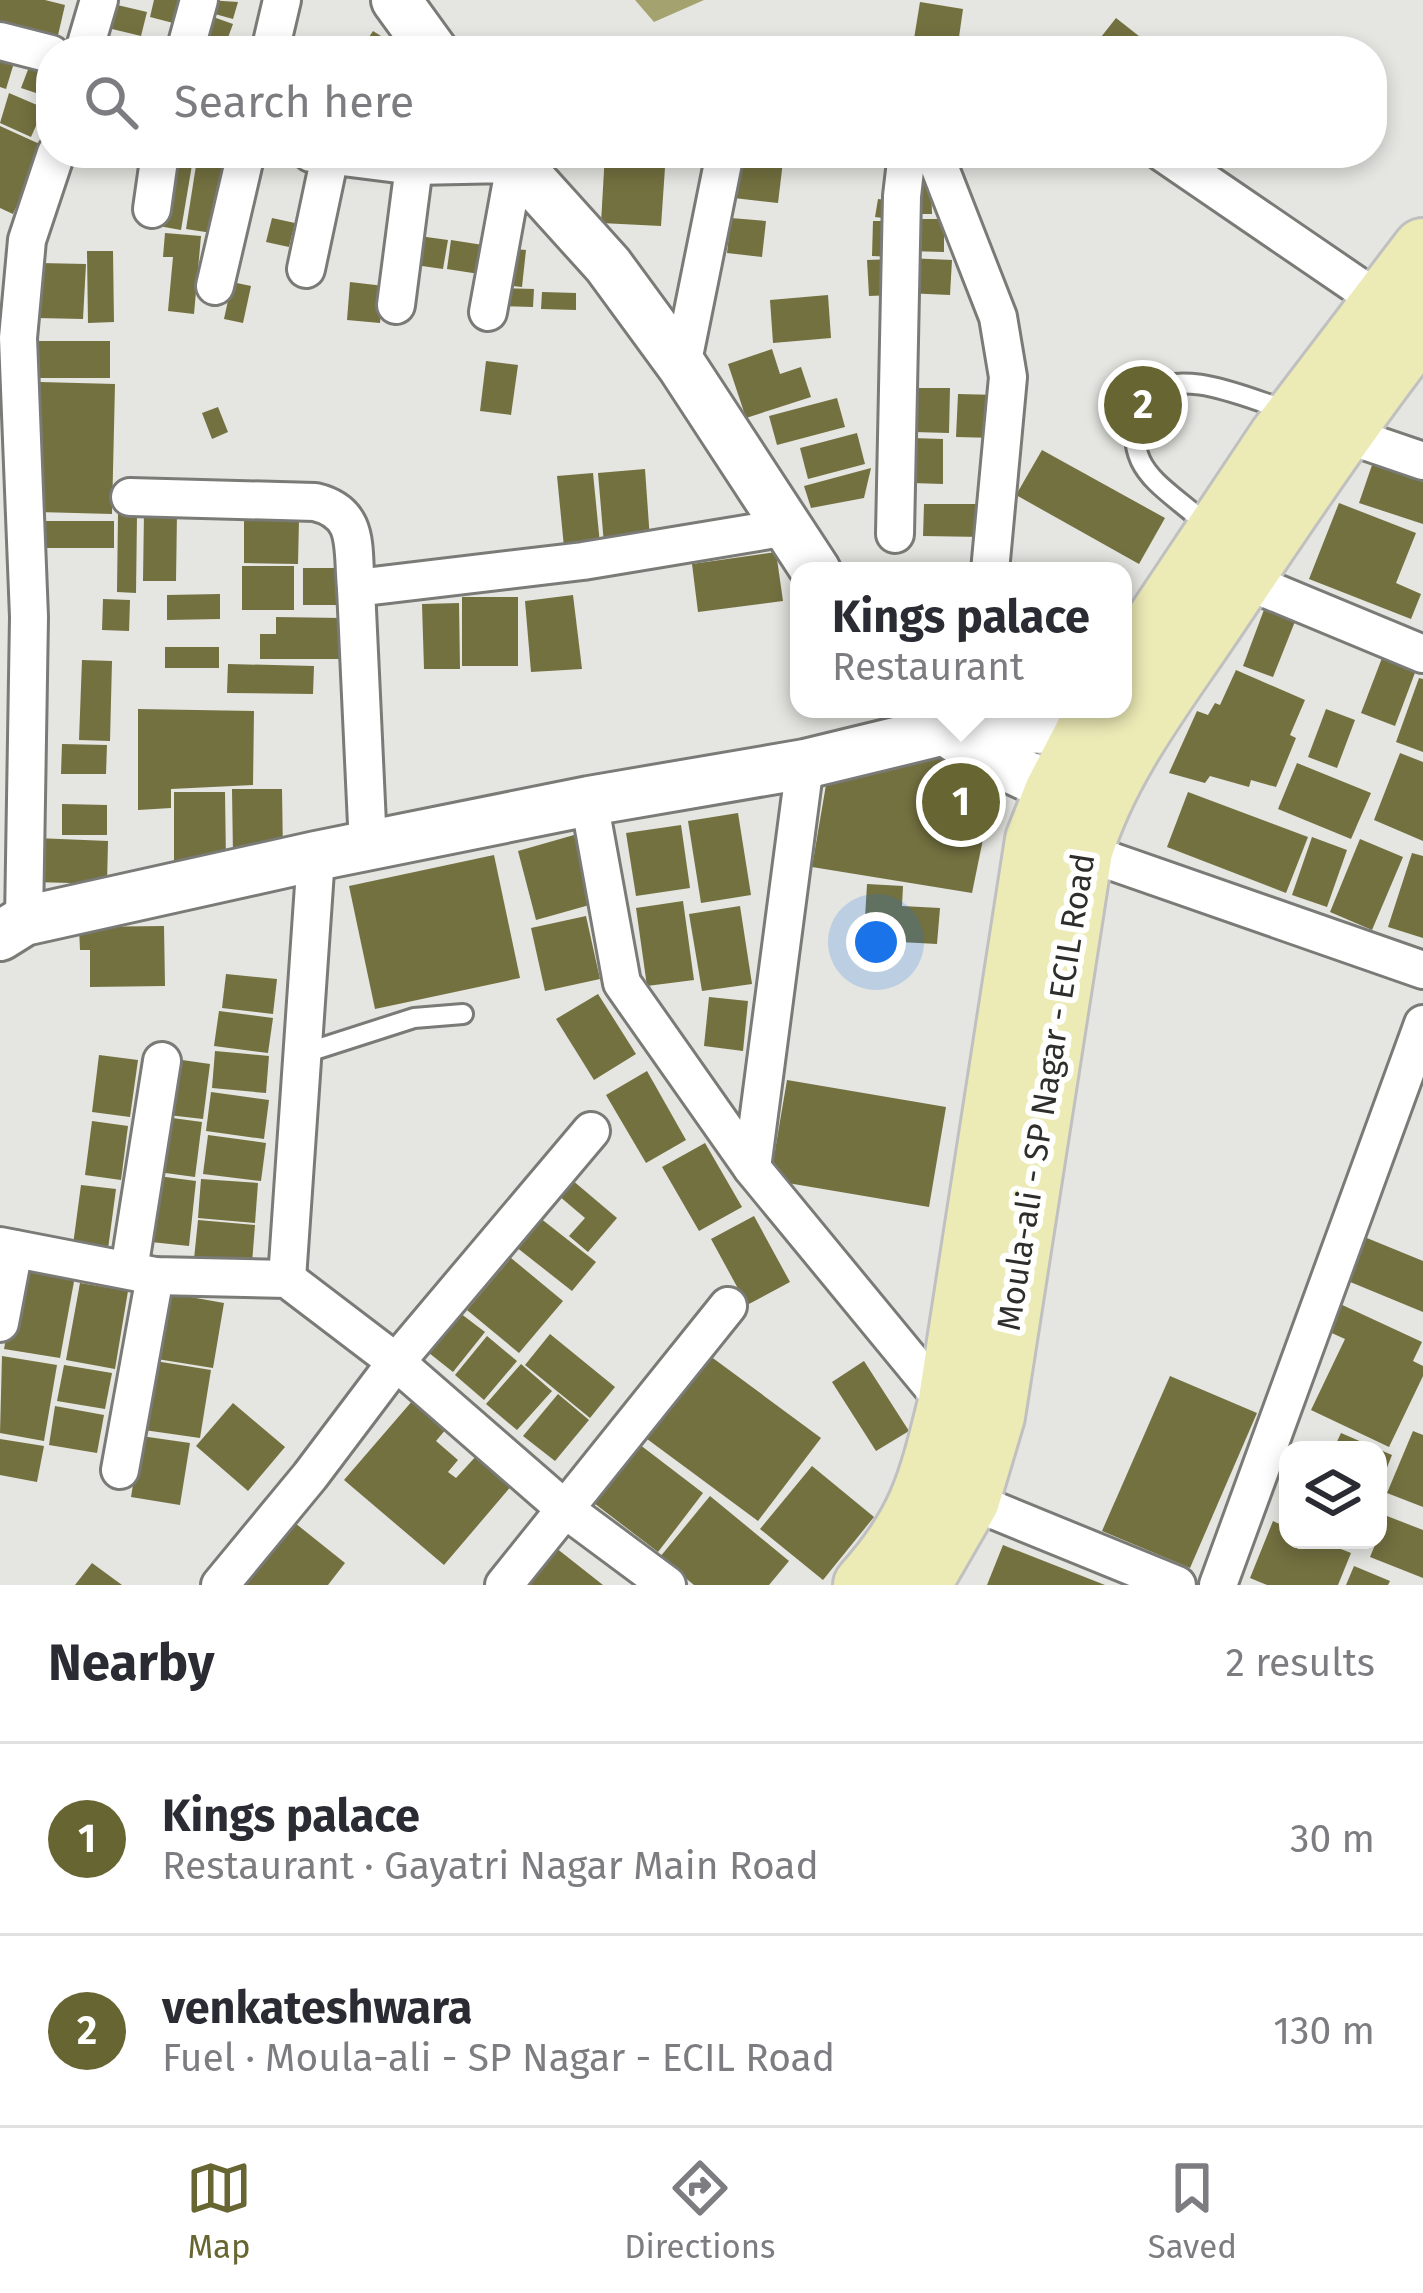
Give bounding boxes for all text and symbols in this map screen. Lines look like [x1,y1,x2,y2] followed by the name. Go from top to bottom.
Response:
[36,36,1387,168] search box
[78,69,144,135] icon: search
[174,75,414,129] text: Search here
[1104,360,1182,450] pin: 2
[790,562,1132,718] popup
[832,590,1090,644] text: Kings palace
[832,644,1024,690] text: Restaurant
[922,757,1000,847] pin: 1
[989,851,1103,1333] street label: Moula-ali - SP Nagar - ECIL Road
[846,912,906,972] your location
[1279,1441,1387,1549] map controls
[1279,1441,1387,1549] button: layers
[48,1632,214,1694] text: Nearby
[1226,1640,1375,1686] text: 2 results
[162,1789,420,1843] text: Kings palace
[78,1816,96,1862] text: 1
[1290,1816,1375,1862] text: 30 m
[162,1843,819,1889] text: Restaurant · Gayatri Nagar Main Road
[162,1981,472,2035] text: venkateshwara
[77,2008,97,2054] text: 2
[1273,2008,1375,2054] text: 130 m
[162,2035,835,2081] text: Fuel · Moula-ali - SP Nagar - ECIL Road
[186,2155,252,2267] tab: Map
[624,2155,776,2267] tab: Directions
[1148,2155,1237,2267] tab: Saved

